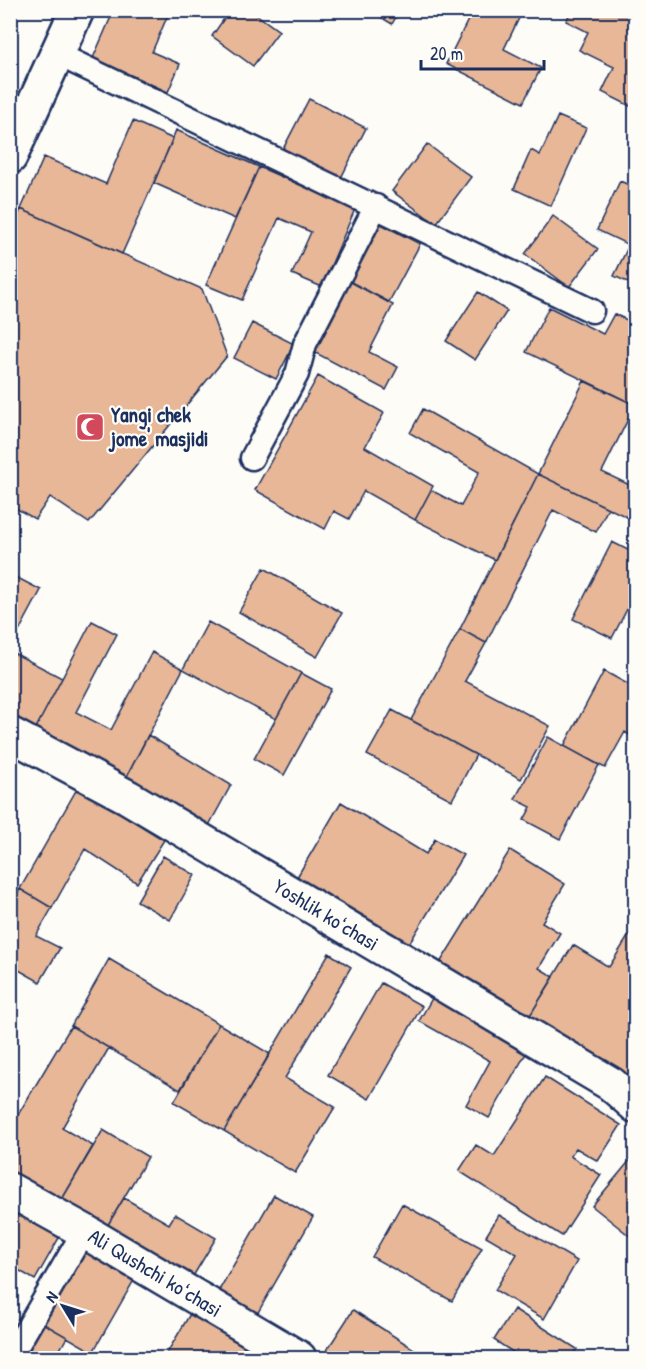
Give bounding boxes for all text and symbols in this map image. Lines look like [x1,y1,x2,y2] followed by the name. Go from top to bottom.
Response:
[421,33,544,71] scale bar
[430,41,463,66] text: 20 m
[108,400,208,453] place label: Yangi chek jome' masjidi
[74,411,106,443] mosque icon: Yangi chek jome' masjidi
[268,872,384,957] street label: Yoshlik koʻchasi
[83,1221,227,1324] street label: Ali Qushchi koʻchasi
[33,1276,93,1336] north arrow
[40,1286,63,1307] text: N

